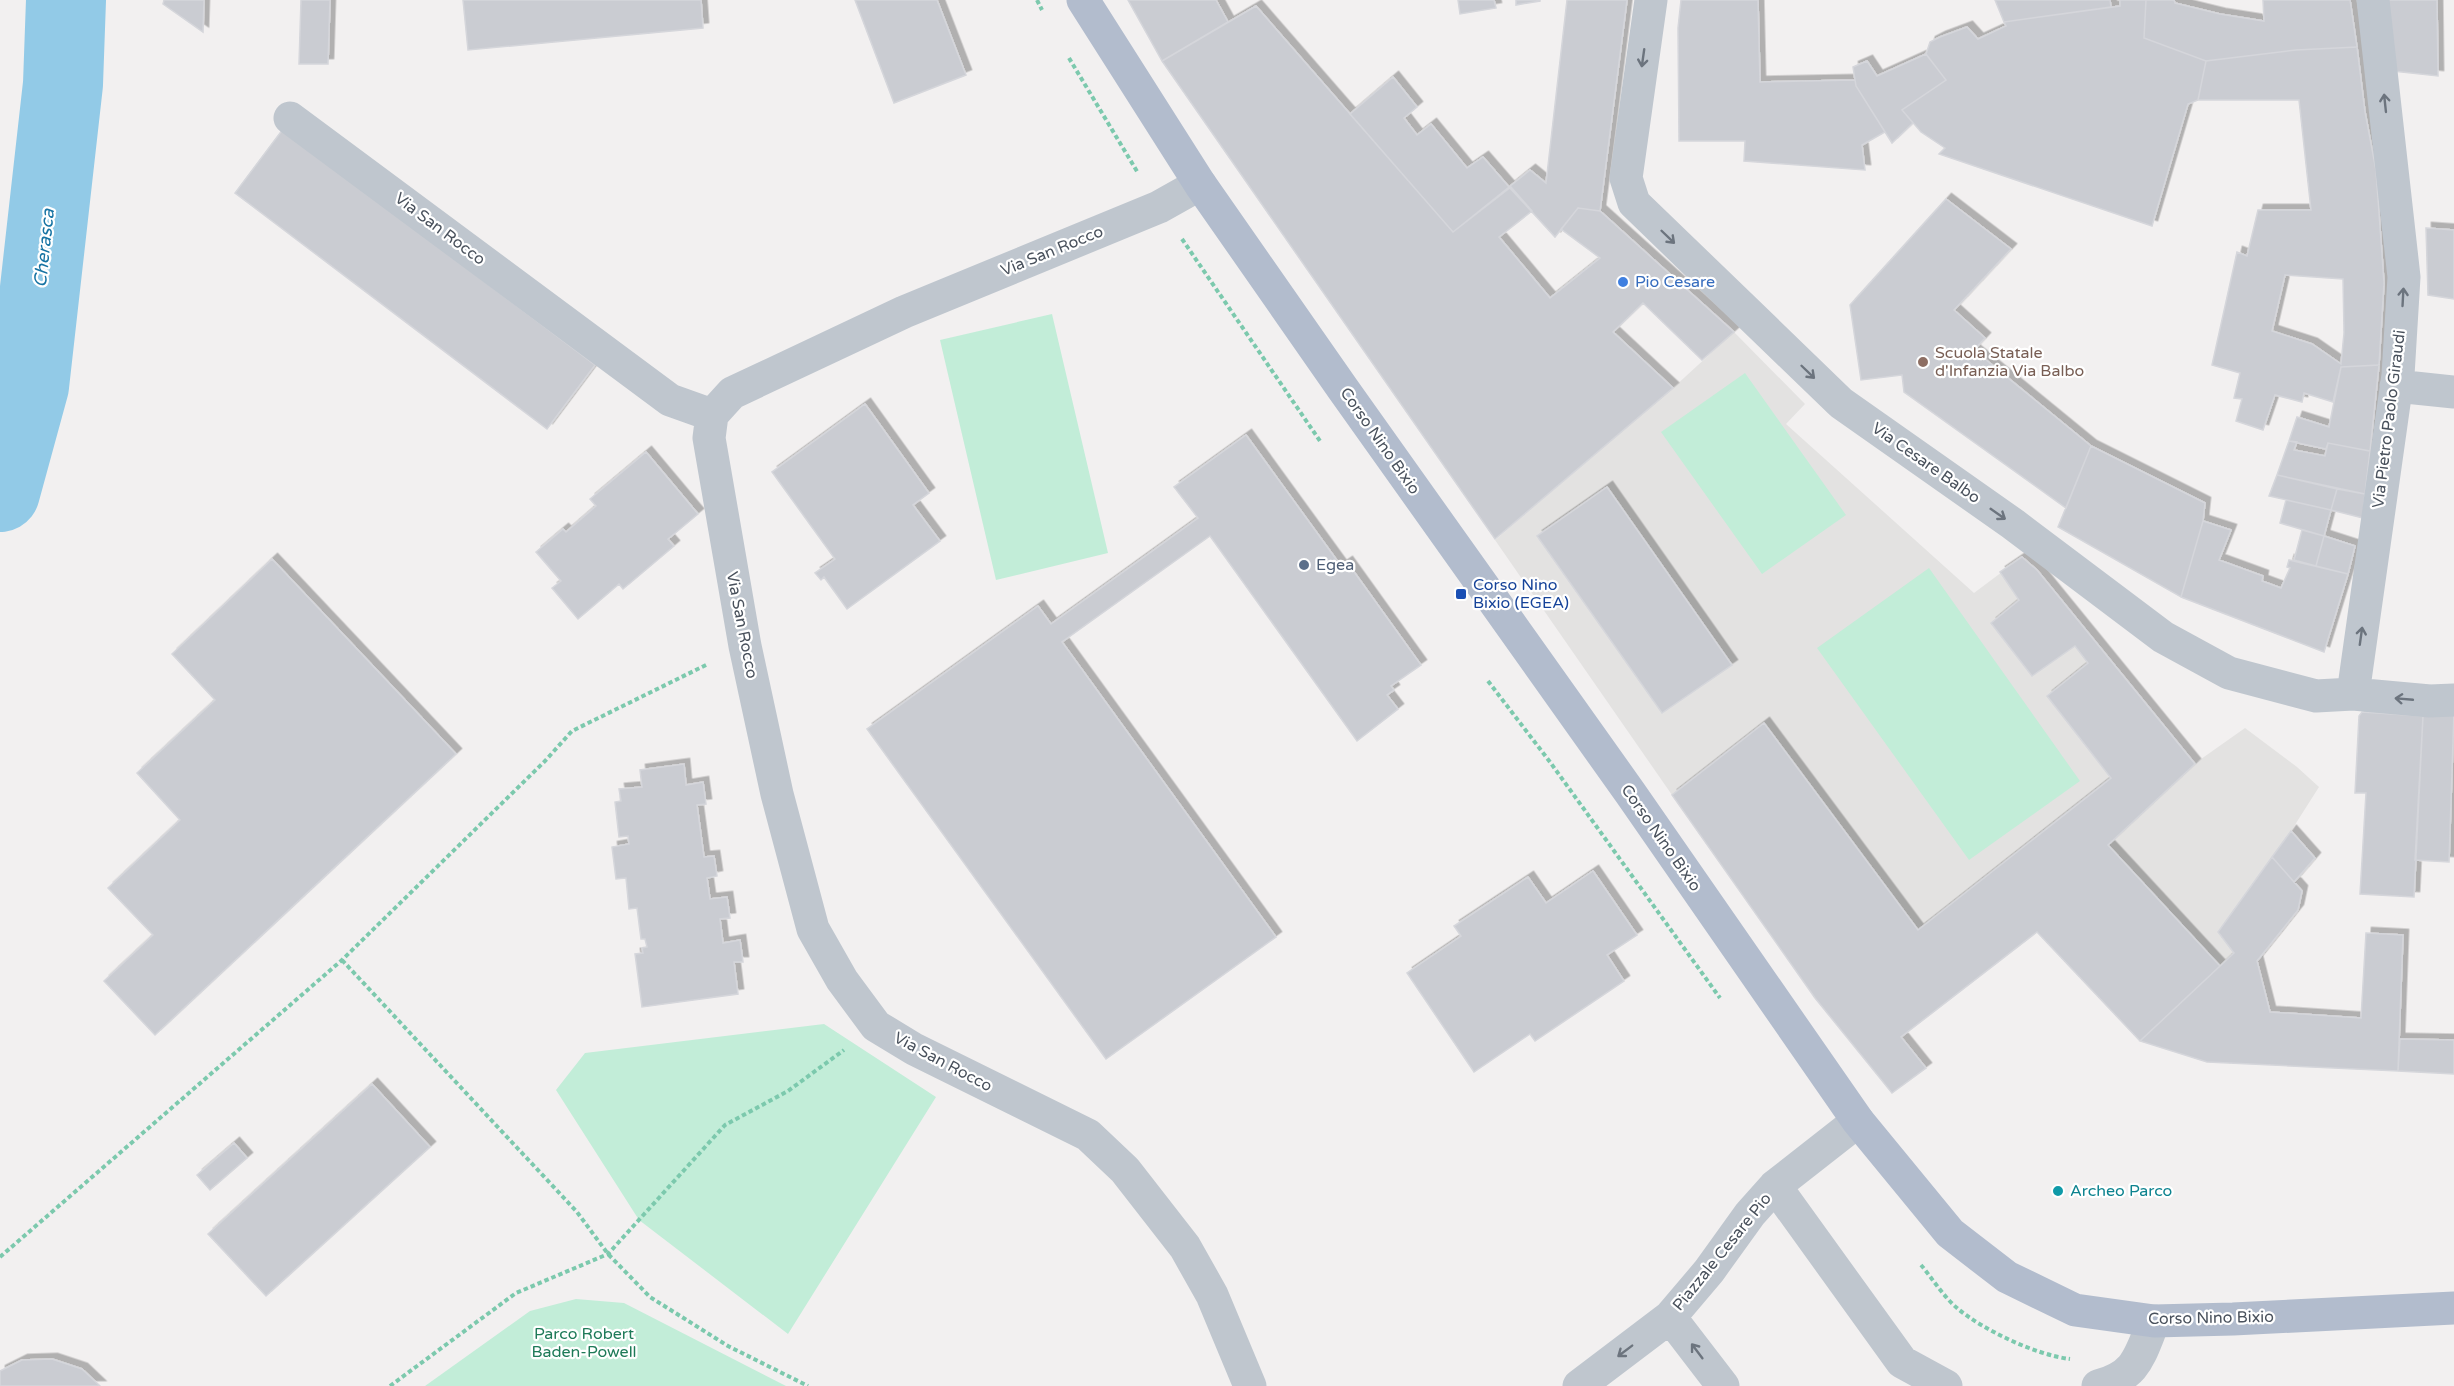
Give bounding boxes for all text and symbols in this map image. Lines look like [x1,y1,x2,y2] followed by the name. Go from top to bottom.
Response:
[1637,48,1648,67] one-way arrow
[2379,94,2390,113] one-way arrow
[391,188,489,270] street label: Via San Rocco
[29,207,59,288] water label: Cherasca
[998,221,1106,281] street label: Via San Rocco
[1660,229,1675,244] one-way arrow
[1635,272,1715,292] place label: Pio Cesare
[1616,275,1630,289] marker: Pio Cesare
[2397,287,2408,307] one-way arrow
[2368,329,2410,509] street label: Via Pietro Paolo Giraudi
[1935,343,2084,381] place label: Scuola Statale d'Infanzia Via Balbo
[1916,355,1930,369] marker: Scuola Statale d'Infanzia Via Balbo
[1801,364,1816,379] one-way arrow
[1336,384,1424,498] street label: Corso Nino Bixio
[1868,418,1984,508] street label: Via Cesare Balbo
[1989,508,2005,520] one-way arrow
[1316,555,1354,575] place label: Egea
[1297,558,1311,572] marker: Egea
[722,570,762,680] street label: Via San Rocco
[1473,575,1569,613] place label: Corso Nino Bixio (EGEA)
[1454,587,1468,601] marker: Corso Nino Bixio (EGEA)
[2356,627,2367,647] one-way arrow
[2394,693,2414,704] one-way arrow
[1617,781,1705,895] street label: Corso Nino Bixio
[890,1028,996,1096] street label: Via San Rocco
[2070,1181,2172,1201] place label: Archeo Parco
[2051,1184,2065,1198] marker: Archeo Parco
[1668,1189,1776,1315] street label: Piazzale Cesare Pio
[2148,1307,2274,1329] street label: Corso Nino Bixio
[531,1324,637,1362] park label: Parco Robert Baden-Powell
[1690,1344,1703,1360] one-way arrow
[1617,1345,1633,1358] one-way arrow

